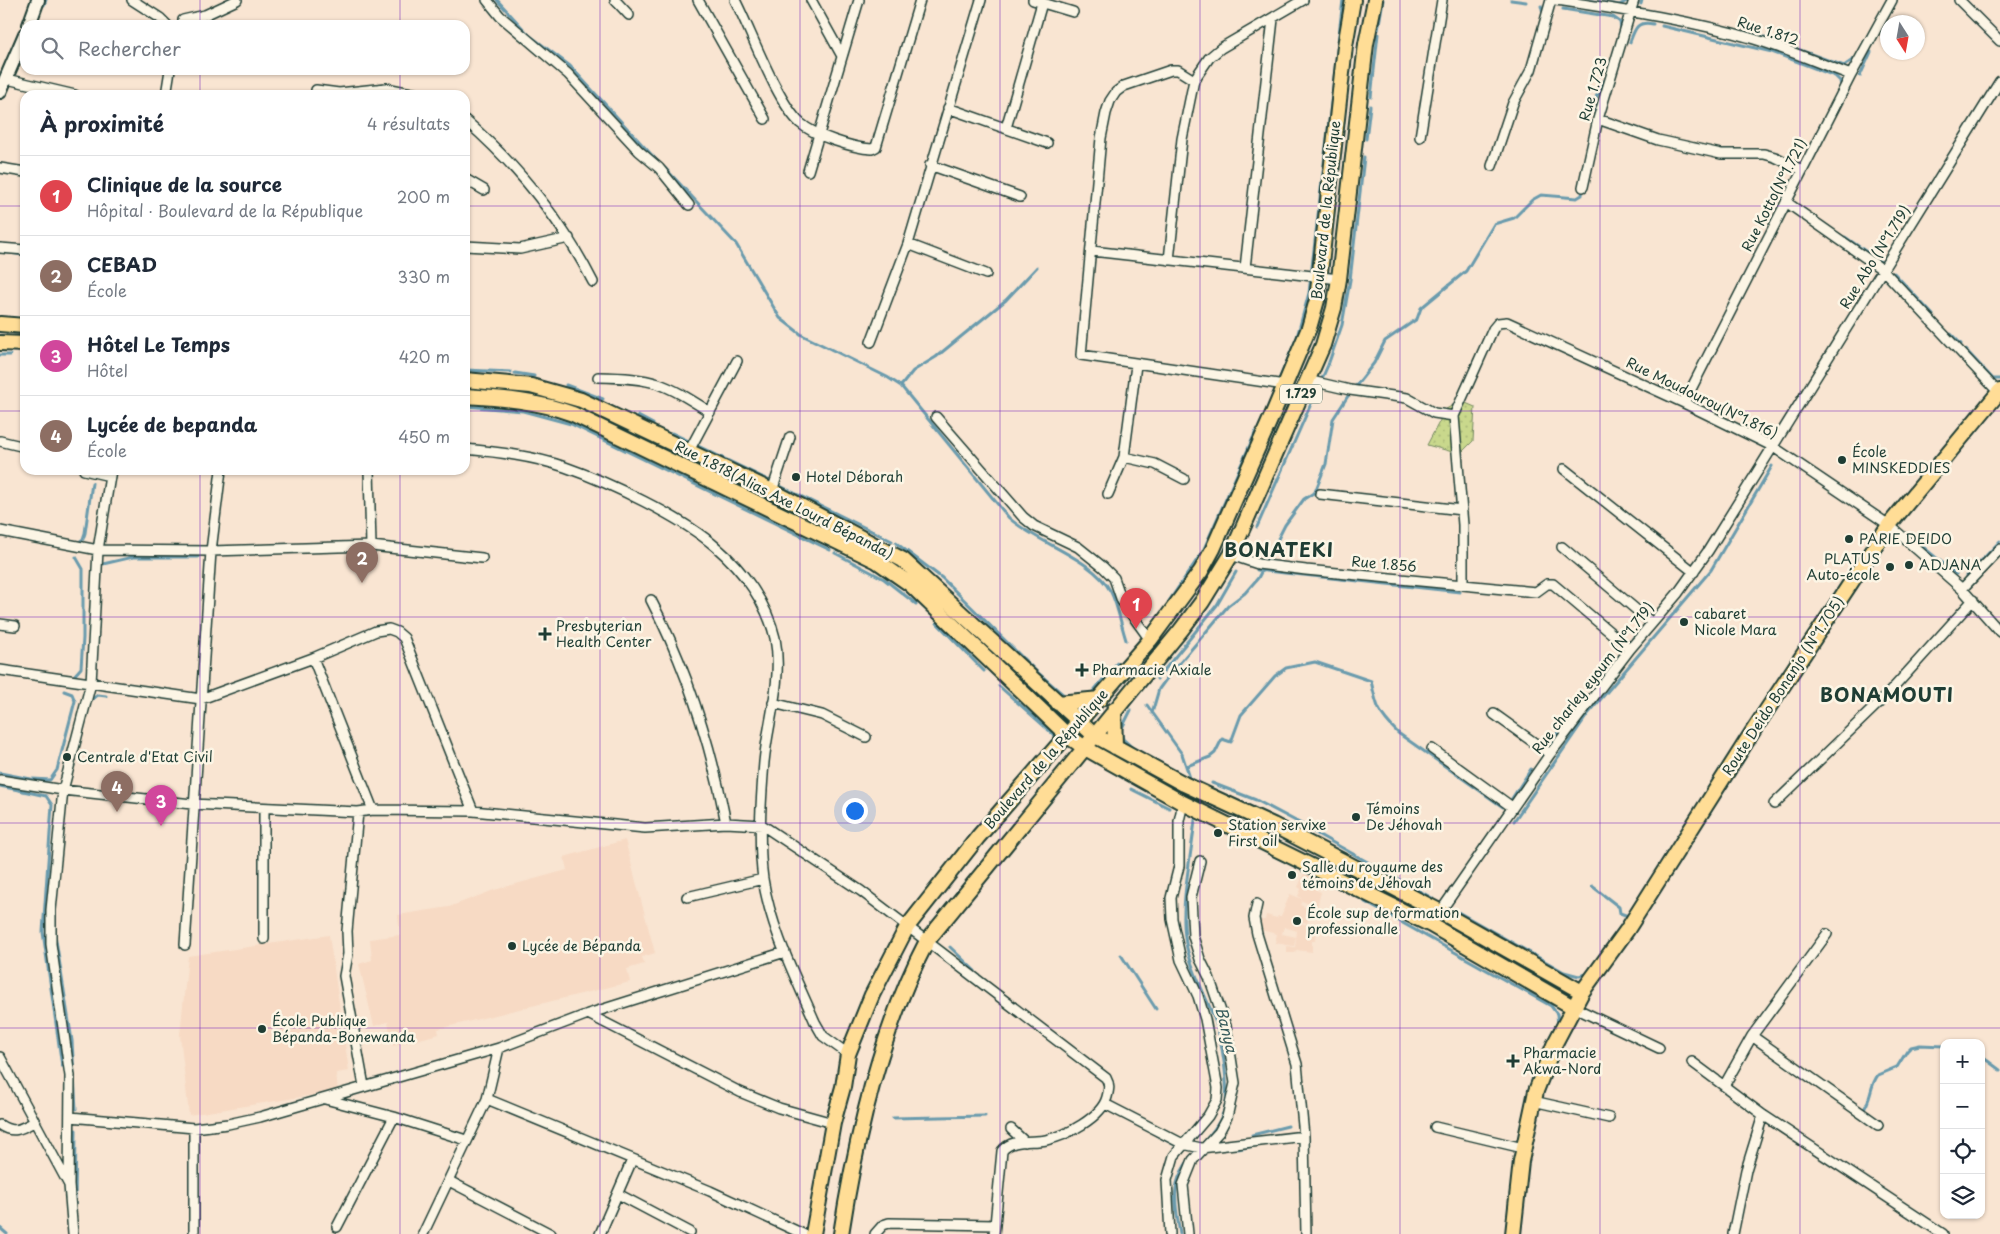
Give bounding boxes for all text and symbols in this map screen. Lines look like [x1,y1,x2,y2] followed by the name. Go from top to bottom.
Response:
[1735,11,1802,50] street label: Rue 1.812
[1880,15,1925,60] north arrow
[20,20,470,75] search box
[38,34,66,62] icon: search
[78,34,181,62] text: Rechercher
[1573,54,1612,123] street label: Rue 1.723
[40,107,164,139] text: À proximité
[367,111,450,135] text: 4 résultats
[1306,119,1345,300] street label: Boulevard de la République
[1736,134,1811,255] street label: Rue Kotto(N°1.721)
[87,170,282,198] text: Clinique de la source
[52,184,60,208] text: 1
[397,184,450,208] text: 200 m
[87,198,363,222] text: Hôpital · Boulevard de la République
[1834,201,1915,313] street label: Rue Abo (N°1.719)
[87,250,157,278] text: CEBAD
[50,264,62,288] text: 2
[397,264,450,288] text: 330 m
[87,278,127,302] text: École
[87,330,230,358] text: Hôtel Le Temps
[51,344,61,368] text: 3
[399,344,450,368] text: 420 m
[1623,352,1782,443] street label: Rue Moudourou(N°1.816)
[87,358,128,382] text: Hôtel
[1280,384,1322,404] road number: 1.729
[87,410,257,438] text: Lycée de bepanda
[51,424,61,448] text: 4
[398,424,450,448] text: 450 m
[671,435,897,564] street label: Rue 1.818(Alias Axe Lourd Bépanda)
[87,438,127,462] text: École
[1852,441,1951,478] place label: École MINSKEDDIES
[1836,454,1848,466] marker: École MINSKEDDIES
[806,466,903,487] place label: Hotel Déborah
[790,471,802,483] marker: Hotel Déborah
[1859,528,1952,549] place label: PARIE DEIDO
[1843,533,1855,545] marker: PARIE DEIDO
[1224,535,1334,563] district label: BONATEKI
[346,542,378,583] pin: 2
[1807,548,1880,585] place label: PLATUS Auto-école
[1351,550,1418,577] street label: Rue 1.856
[1919,554,1982,575] place label: ADJANA
[1903,559,1915,571] marker: ADJANA
[1884,561,1896,573] marker: PLATUS Auto-école
[1120,588,1152,629] pin: 1
[1717,592,1849,779] street label: Route Deido Bonanjo (N°1.705)
[1527,597,1659,758] street label: Rue charley eyoum (N°1.719)
[1694,603,1777,640] place label: cabaret Nicole Mara
[556,615,652,652] place label: Presbyterian Health Center
[1678,616,1690,628] marker: cabaret Nicole Mara
[538,627,552,641] marker: Presbyterian Health Center
[1092,659,1212,680] place label: Pharmacie Axiale
[1076,664,1088,676] marker: Pharmacie Axiale
[1820,680,1954,708] district label: BONAMOUTI
[979,684,1113,833] street label: Boulevard de la République
[77,746,213,767] place label: Centrale d'Etat Civil
[61,751,73,763] marker: Centrale d'Etat Civil
[101,771,133,812] pin: 4
[145,785,177,826] pin: 3
[842,798,868,824] your location
[1366,798,1442,835] place label: Témoins De Jéhovah
[1350,811,1362,823] marker: Témoins De Jéhovah
[1228,814,1326,851] place label: Station servixe First oil
[1212,827,1224,839] marker: Station servixe First oil
[1302,856,1443,893] place label: Salle du royaume des témoins de Jéhovah
[1286,869,1298,881] marker: Salle du royaume des témoins de Jéhovah
[1307,902,1460,939] place label: École sup de formation professionalle
[1291,915,1303,927] marker: École sup de formation professionalle
[522,935,641,956] place label: Lycée de Bépanda
[506,940,518,952] marker: Lycée de Bépanda
[1211,1004,1244,1056] water label: Banya
[272,1010,415,1047] place label: École Publique Bépanda-Bonewanda
[256,1023,268,1035] marker: École Publique Bépanda-Bonewanda
[1940,1039,1985,1219] map controls
[1940,1039,1985,1084] button: +
[1523,1042,1601,1079] place label: Pharmacie Akwa-Nord
[1507,1055,1519,1067] marker: Pharmacie Akwa-Nord
[1940,1084,1985,1129] button: −
[1940,1129,1985,1174] button: locate
[1940,1174,1985,1219] button: layers

